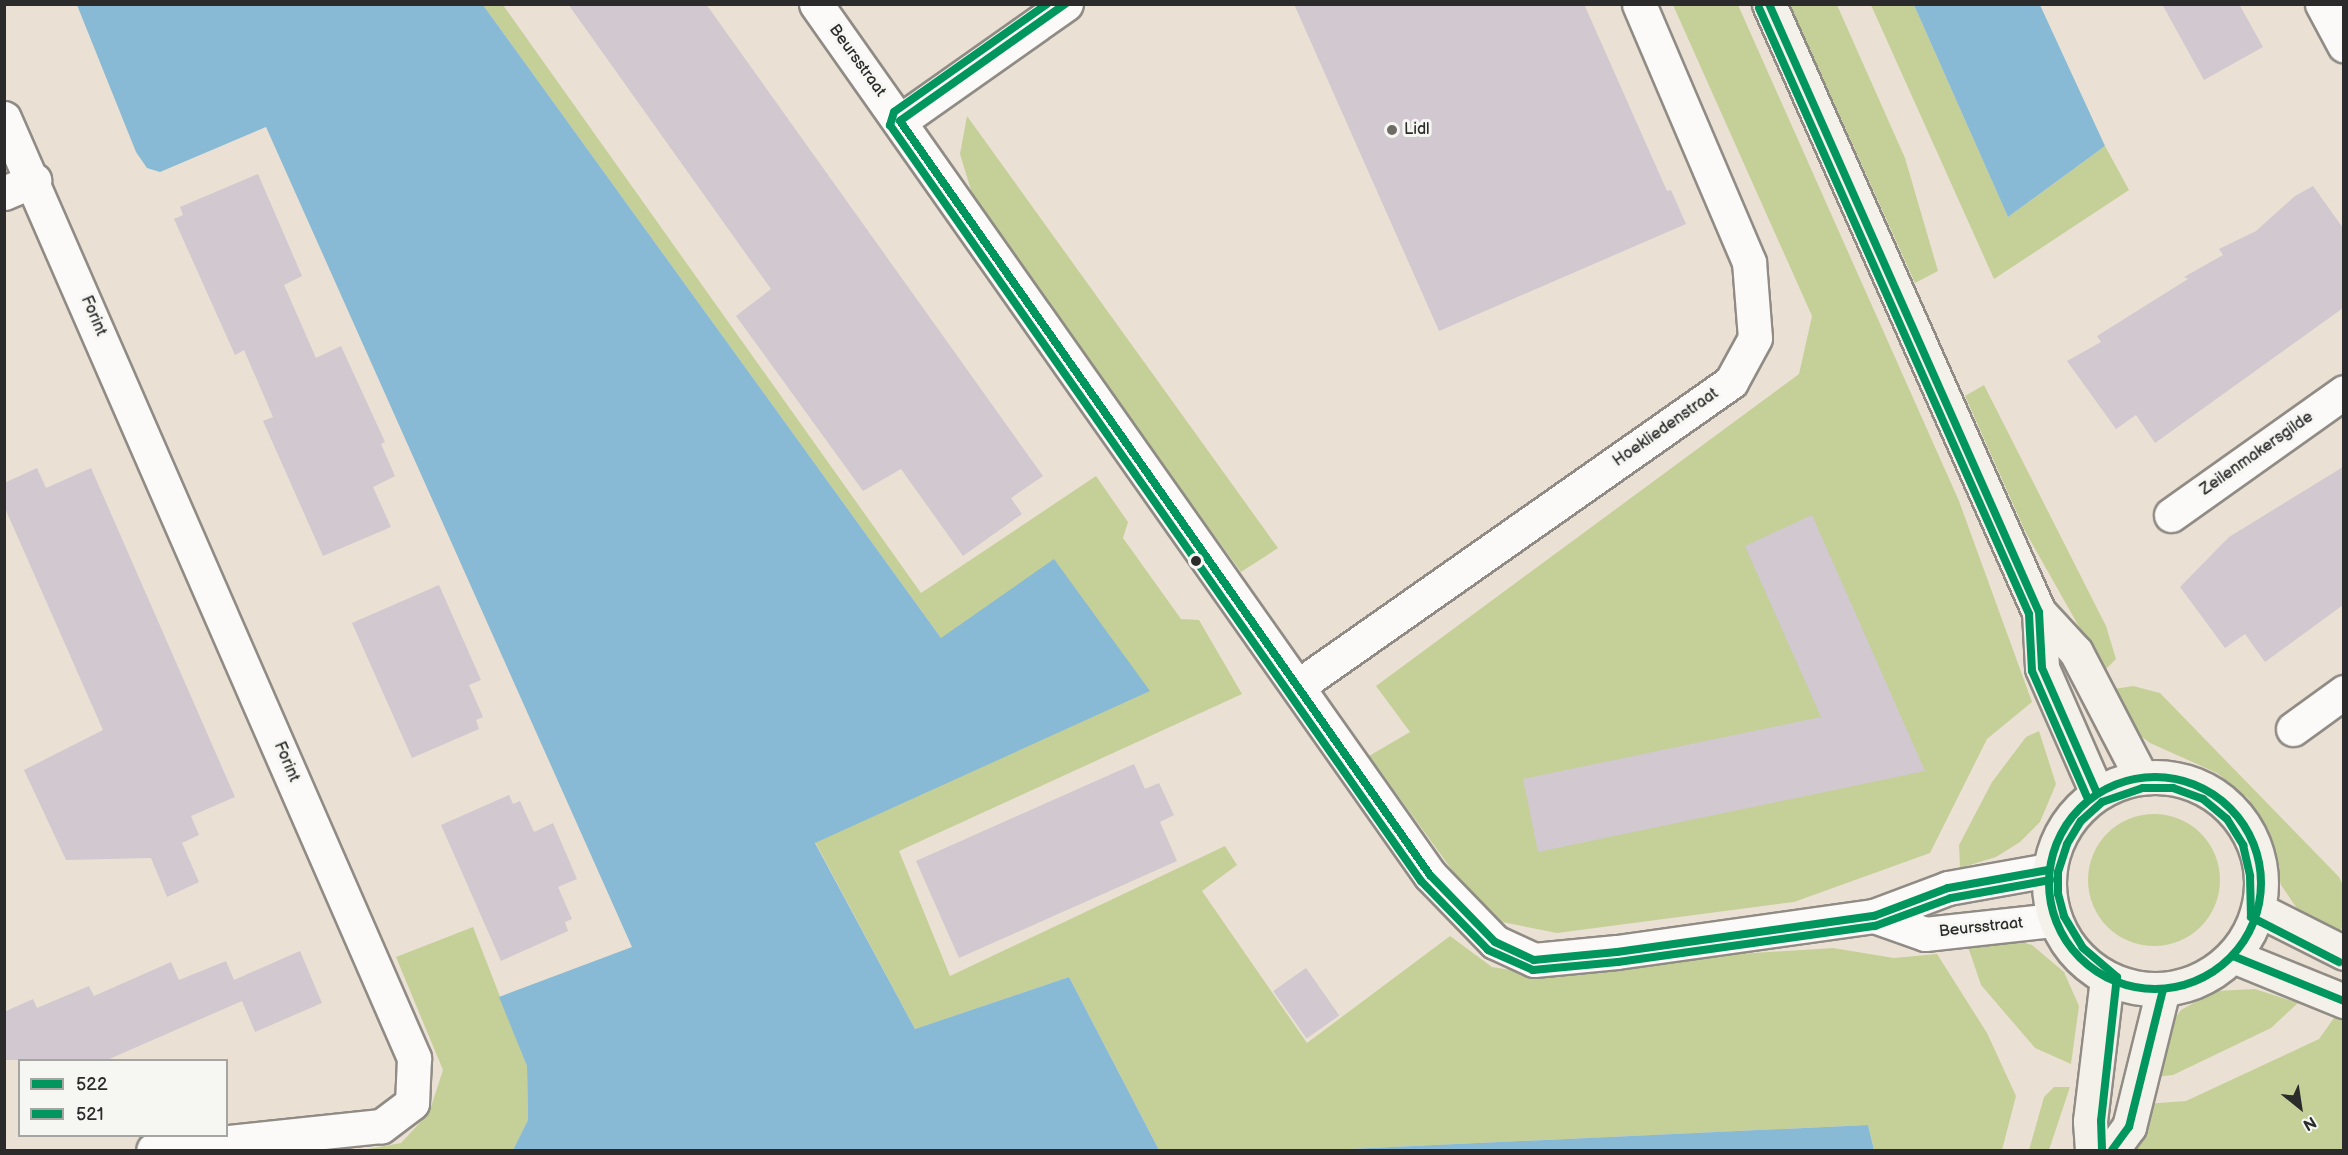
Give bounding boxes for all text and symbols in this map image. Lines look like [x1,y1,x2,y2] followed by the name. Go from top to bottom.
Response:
[824,21,890,101] street label: Beursstraat
[1404,120,1430,140] place label: Lidl
[1385,123,1399,137] marker: Lidl
[76,293,110,339] street label: Forint
[1610,385,1722,471] street label: Hoekliedenstraat
[2197,408,2317,500] street label: Zeilenmakersgilde
[1190,555,1202,567] unlabelled marker
[269,739,303,785] street label: Forint
[1938,914,2024,942] street label: Beursstraat
[18,1059,228,1137] legend
[76,1074,108,1095] text: 522
[2270,1077,2330,1137] north arrow
[76,1104,104,1125] text: 521
[2299,1112,2319,1134] text: N

